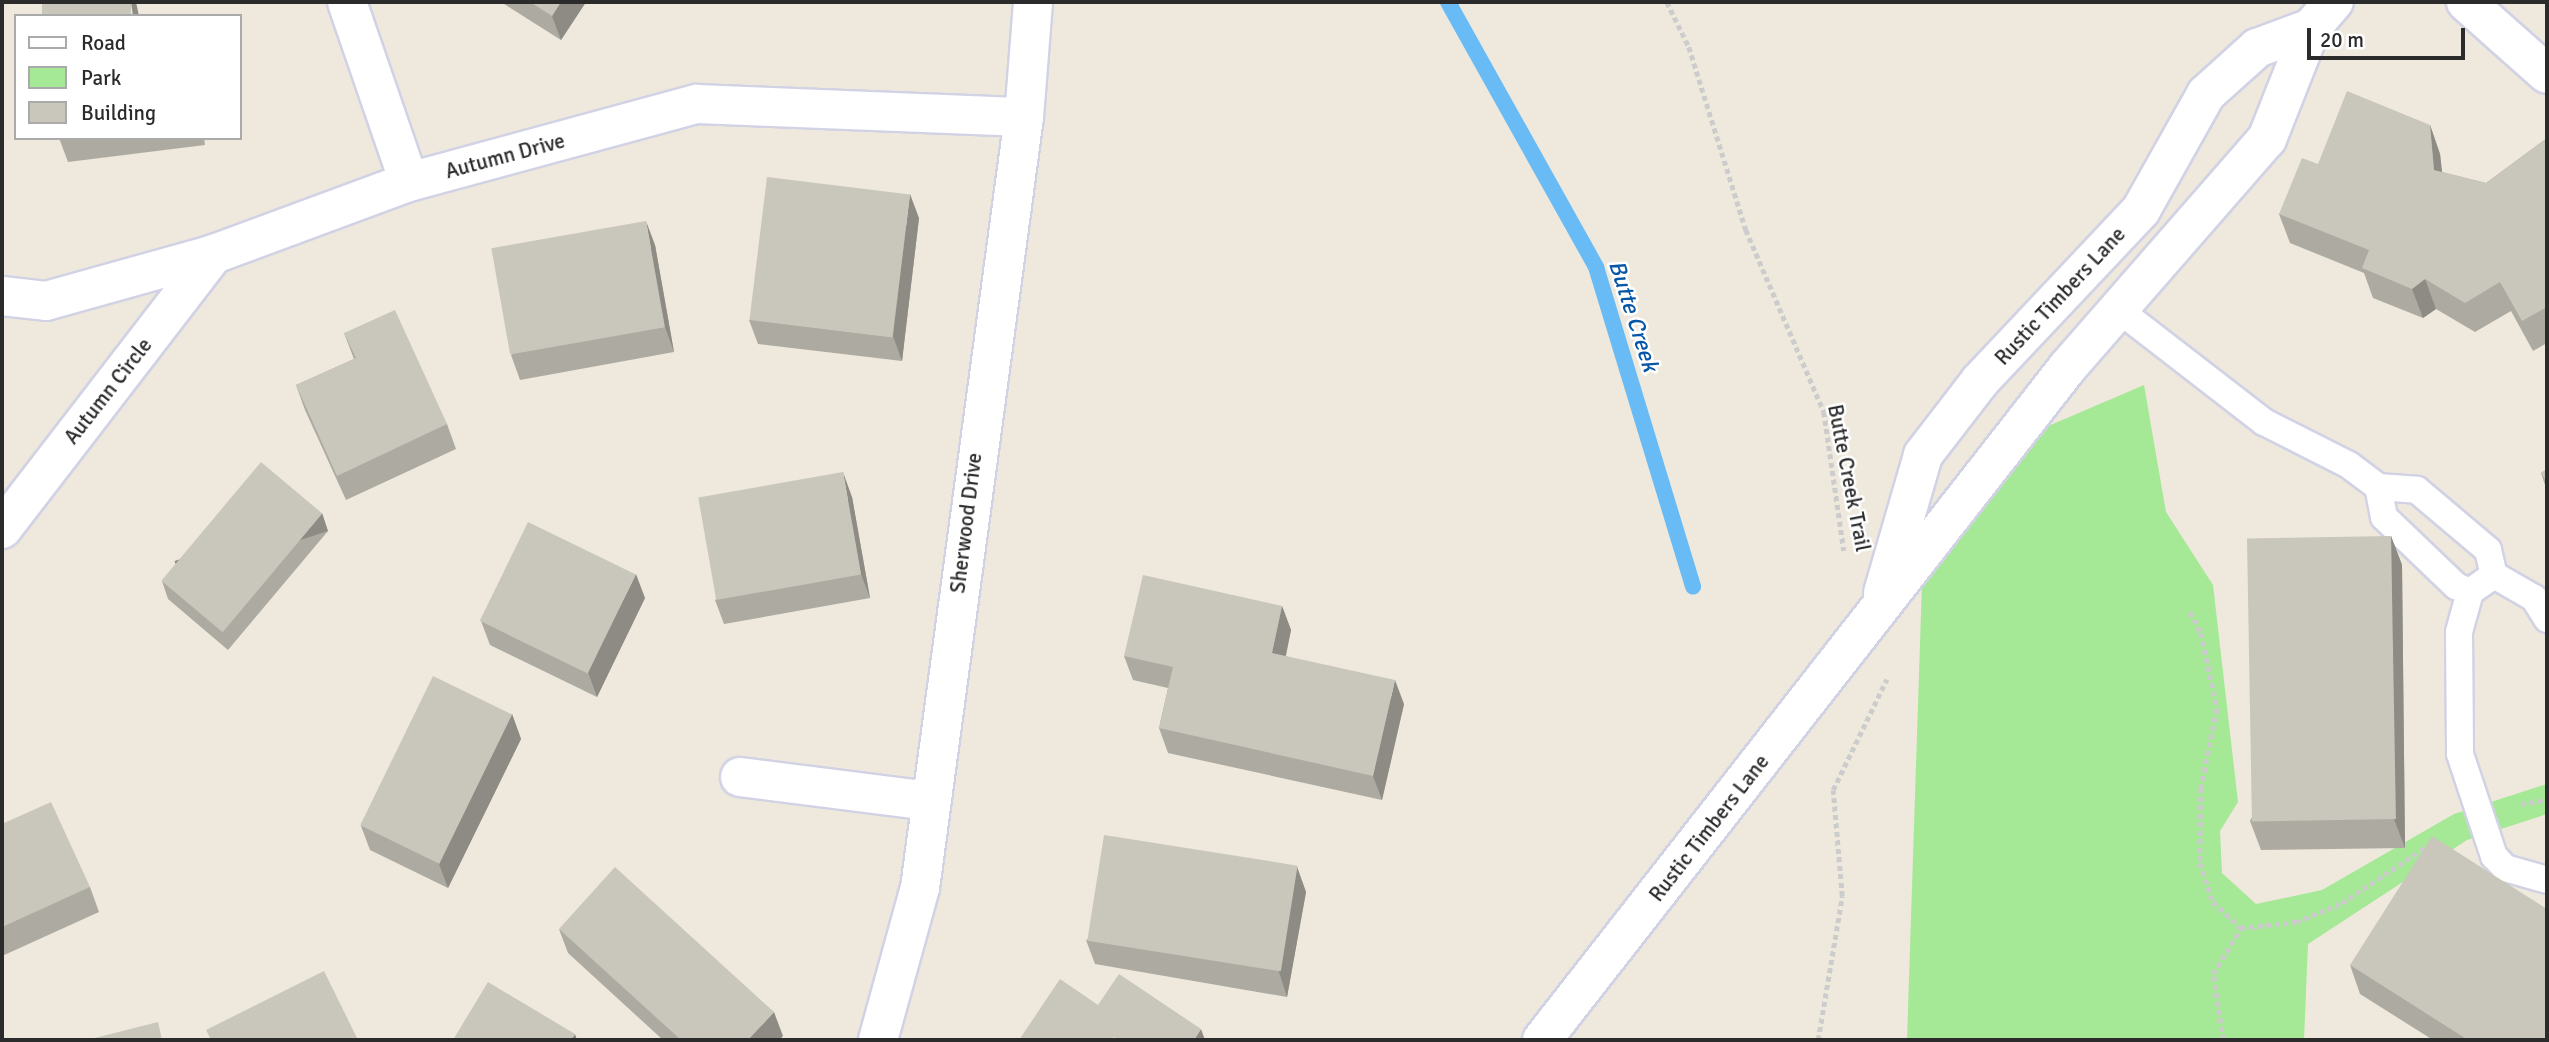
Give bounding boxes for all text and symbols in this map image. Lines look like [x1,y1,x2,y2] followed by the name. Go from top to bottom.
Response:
[14,14,242,140] legend
[2311,14,2468,58] scale bar
[2320,27,2364,53] text: 20 m
[81,30,126,56] text: Road
[81,65,121,91] text: Park
[81,100,156,126] text: Building
[442,128,568,184] street label: Autumn Drive
[1989,222,2131,370] street label: Rustic Timbers Lane
[1602,257,1664,375] water label: Butte Creek
[59,333,157,449] street label: Autumn Circle
[1822,402,1876,554] street label: Butte Creek Trail
[945,451,987,595] street label: Sherwood Drive
[1644,749,1774,907] street label: Rustic Timbers Lane

